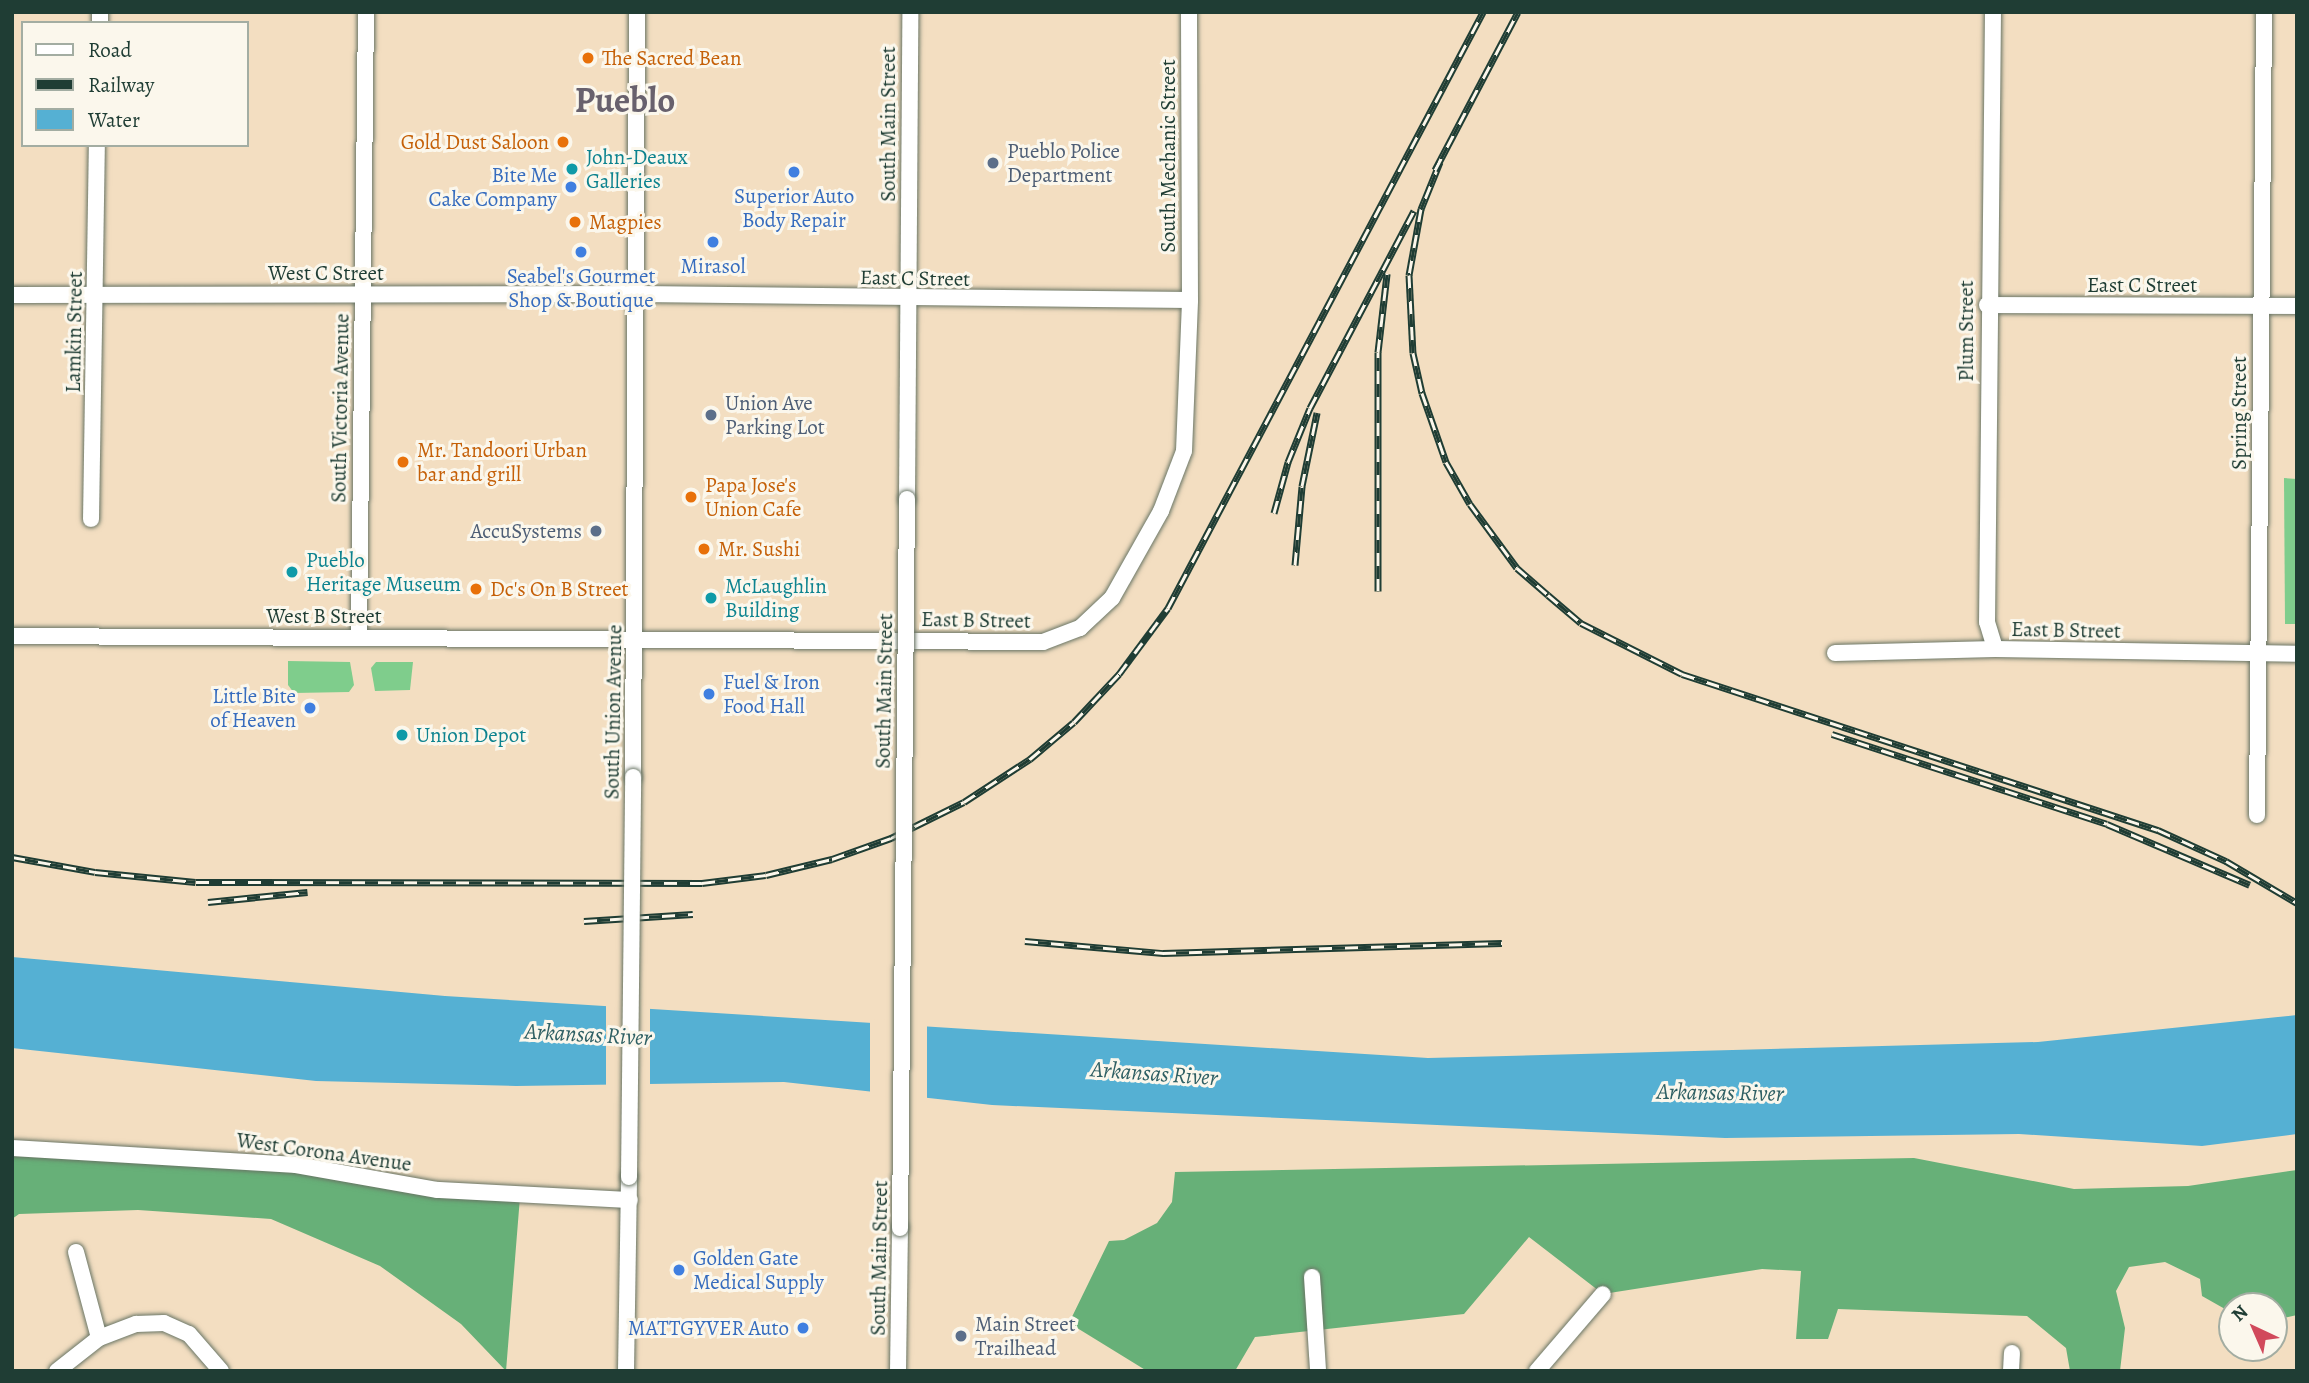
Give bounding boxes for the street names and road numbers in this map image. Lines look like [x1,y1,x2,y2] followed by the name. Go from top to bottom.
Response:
[875,46,901,202] street label: South Main Street
[1155,59,1181,253] street label: South Mechanic Street
[268,260,384,286] street label: West C Street
[860,264,970,292] street label: East C Street
[60,271,88,393] street label: Lamkin Street
[2087,272,2197,298] street label: East C Street
[1953,280,1979,382] street label: Plum Street
[326,313,354,503] street label: South Victoria Avenue
[2226,356,2252,470] street label: Spring Street
[266,603,382,629] street label: West B Street
[921,606,1031,634] street label: East B Street
[870,613,898,769] street label: South Main Street
[2011,616,2121,644] street label: East B Street
[599,624,627,800] street label: South Union Avenue
[235,1127,413,1177] street label: West Corona Avenue
[865,1180,893,1336] street label: South Main Street

